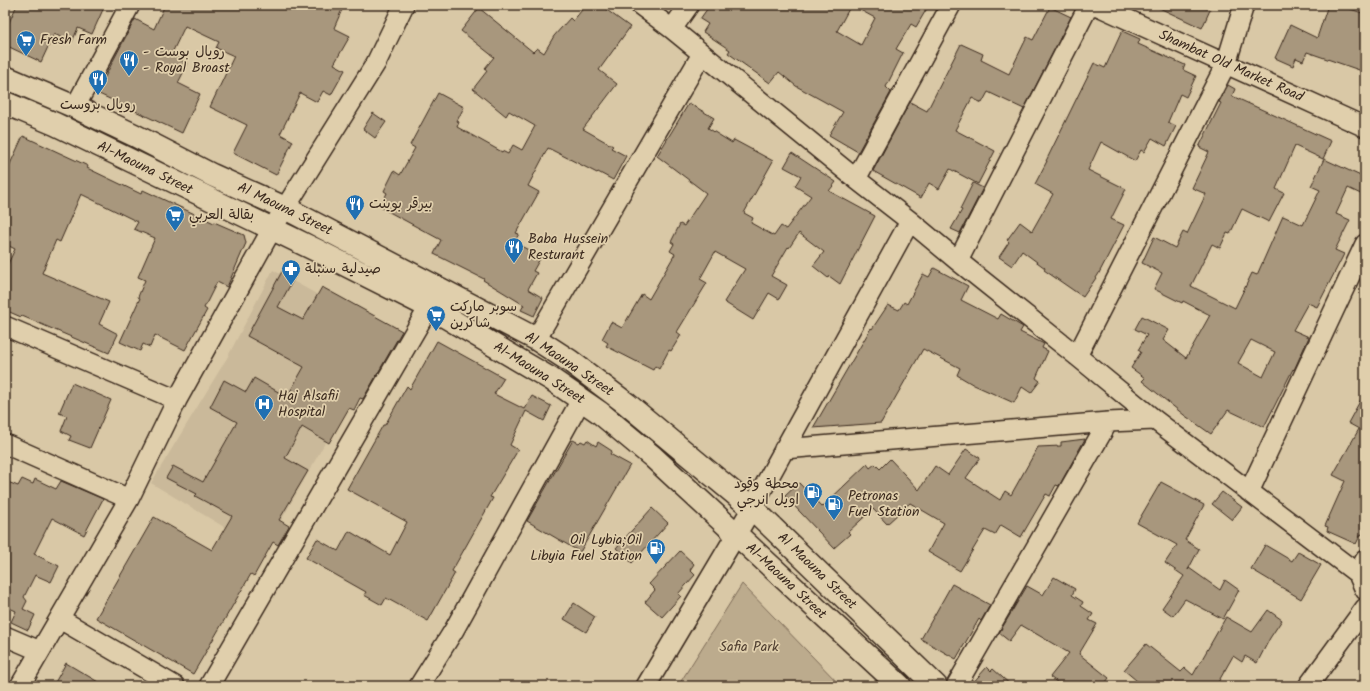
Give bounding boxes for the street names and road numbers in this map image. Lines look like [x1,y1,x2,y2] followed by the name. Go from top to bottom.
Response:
[1155,24,1308,108] street label: Shambat Old Market Road
[93,135,197,201] street label: Al-Maouna Street
[234,176,337,242] street label: Al Maouna Street
[520,326,618,402] street label: Al Maouna Street
[489,336,590,410] street label: Al-Maouna Street
[772,527,862,615] street label: Al Maouna Street
[740,537,832,625] street label: Al-Maouna Street

